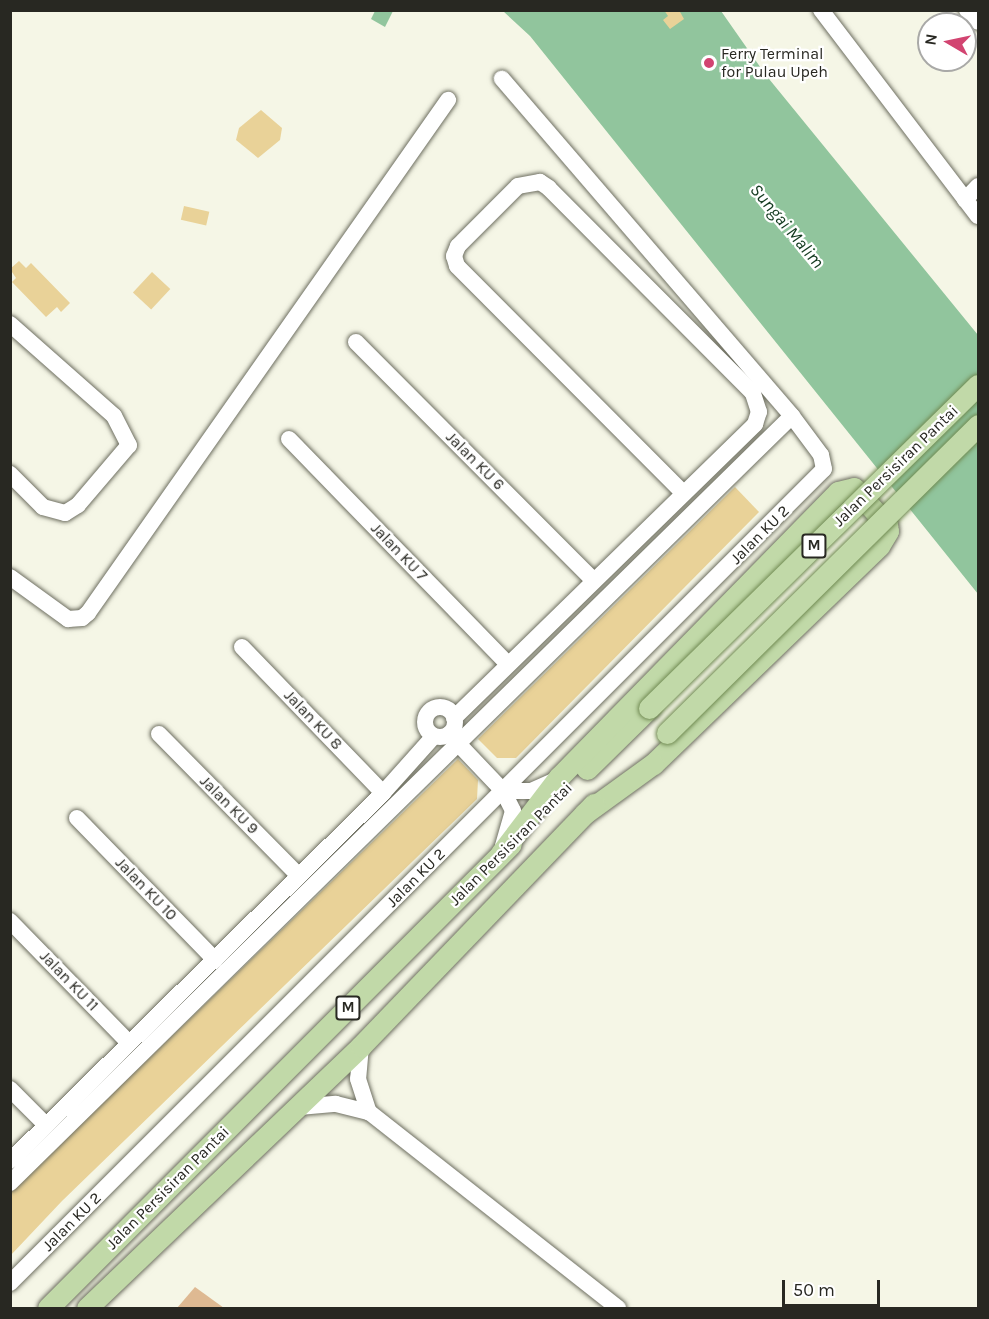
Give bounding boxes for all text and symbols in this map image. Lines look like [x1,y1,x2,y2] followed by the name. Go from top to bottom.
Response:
[917,12,977,72] north arrow
[920,32,941,47] text: N
[721,44,828,82] place label: Ferry Terminal for Pulau Upeh
[702,56,716,70] marker: Ferry Terminal for Pulau Upeh
[745,179,829,273] water label: Sungai Malim
[830,401,962,531] street label: Jalan Persisiran Pantai
[442,428,508,494] street label: Jalan KU 6
[727,502,793,568] street label: Jalan KU 2
[367,519,431,585] street label: Jalan KU 7
[800,534,828,558] road number: M
[280,686,346,754] street label: Jalan KU 8
[196,772,262,838] street label: Jalan KU 9
[445,778,577,910] street label: Jalan Persisiran Pantai
[383,845,449,911] street label: Jalan KU 2
[111,853,181,925] street label: Jalan KU 10
[36,947,102,1015] street label: Jalan KU 11
[334,996,362,1020] road number: M
[102,1122,234,1254] street label: Jalan Persisiran Pantai
[39,1189,105,1255] street label: Jalan KU 2
[785,1268,882,1306] scale bar
[793,1279,835,1301] text: 50 m

